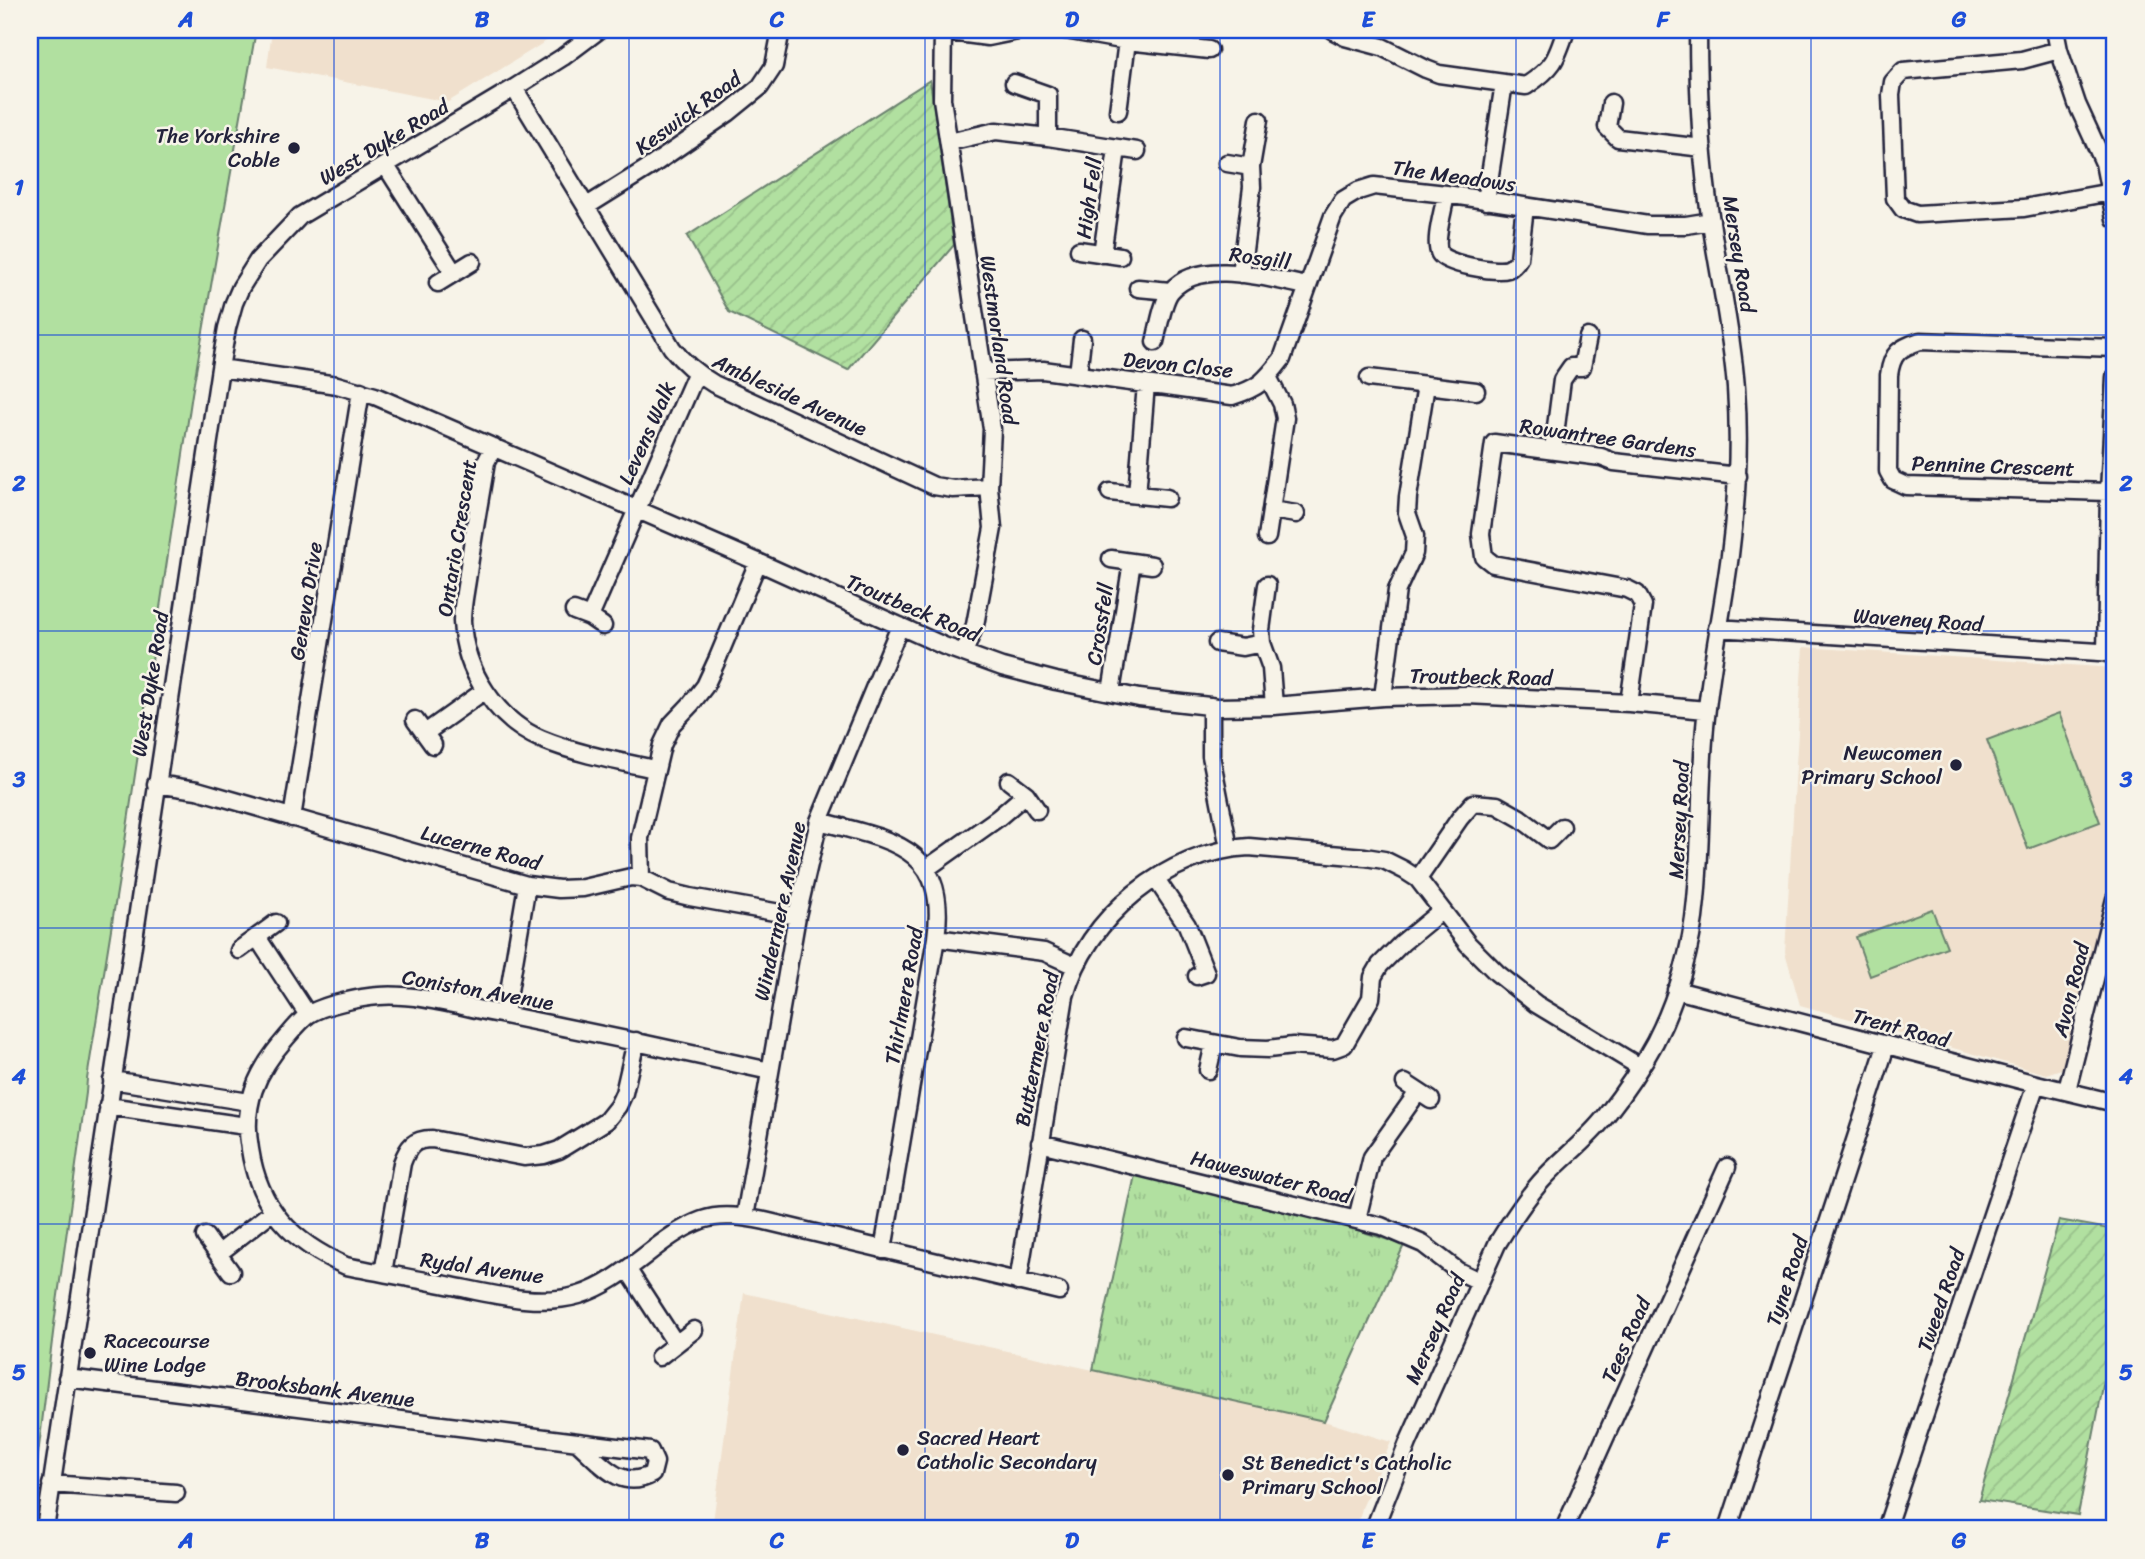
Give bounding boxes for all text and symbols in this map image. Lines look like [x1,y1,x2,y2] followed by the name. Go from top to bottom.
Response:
[177,0,194,40] text: A
[475,0,490,40] text: B
[769,0,785,40] text: C
[1065,0,1080,40] text: D
[1362,0,1377,40] text: E
[1656,0,1671,40] text: F
[1951,0,1967,40] text: G
[626,60,751,165] street label: Keswick Road
[311,87,458,196] street label: West Dyke Road
[156,117,280,179] place label: The Yorkshire Coble
[286,140,302,156] marker: The Yorkshire Coble
[1390,149,1518,203] street label: The Meadows
[1064,154,1114,241] street label: High Fell
[14,167,24,208] text: 1
[2121,167,2131,208] text: 1
[1711,193,1767,317] street label: Mersey Road
[1227,235,1294,281] street label: Rosgill
[968,253,1030,429] street label: Westmorland Road
[1121,340,1235,390] street label: Devon Close
[705,342,874,448] street label: Ambleside Avenue
[607,375,687,491] street label: Levens Walk
[1517,407,1699,469] street label: Rowantree Gardens
[1911,444,2075,488] street label: Pennine Crescent
[426,457,488,619] street label: Ontario Crescent
[11,463,26,504] text: 2
[2118,463,2133,504] text: 2
[278,539,334,663] street label: Geneva Drive
[840,563,988,654] street label: Troutbeck Road
[1075,579,1125,668] street label: Crossfell
[1852,597,1986,644] street label: Waveney Road
[120,607,181,759] street label: West Dyke Road
[1409,657,1555,697] street label: Troutbeck Road
[1801,734,1943,796] place label: Newcomen Primary School
[1948,757,1964,773] marker: Newcomen Primary School
[1657,758,1701,880] street label: Mersey Road
[12,759,26,800] text: 3
[2119,759,2133,800] text: 3
[417,814,547,883] street label: Lucerne Road
[742,818,818,1004] street label: Windermere Avenue
[873,922,935,1068] street label: Thirlmere Road
[2041,937,2102,1042] street label: Avon Road
[399,958,557,1022] street label: Coniston Avenue
[1003,966,1071,1130] street label: Buttermere Road
[1848,997,1956,1060] street label: Trent Road
[11,1056,27,1097] text: 4
[2118,1056,2134,1097] text: 4
[1187,1139,1357,1216] street label: Haweswater Road
[1755,1229,1820,1331] street label: Tyne Road
[418,1241,546,1296] street label: Rydal Avenue
[1906,1241,1977,1357] street label: Tweed Road
[1394,1266,1477,1391] street label: Mersey Road
[1590,1289,1663,1389] street label: Tees Road
[104,1322,210,1384] place label: Racecourse Wine Lodge
[82,1345,98,1361] marker: Racecourse Wine Lodge
[12,1352,26,1393] text: 5
[2119,1352,2133,1393] text: 5
[233,1359,417,1419] street label: Brooksbank Avenue
[917,1419,1097,1481] place label: Sacred Heart Catholic Secondary
[895,1442,911,1458] marker: Sacred Heart Catholic Secondary
[1242,1444,1452,1506] place label: St Benedict's Catholic Primary School
[1220,1467,1236,1483] marker: St Benedict's Catholic Primary School
[177,1520,194,1559] text: A
[475,1520,490,1559] text: B
[769,1520,785,1559] text: C
[1065,1520,1080,1559] text: D
[1362,1520,1377,1559] text: E
[1656,1520,1671,1559] text: F
[1951,1520,1967,1559] text: G

